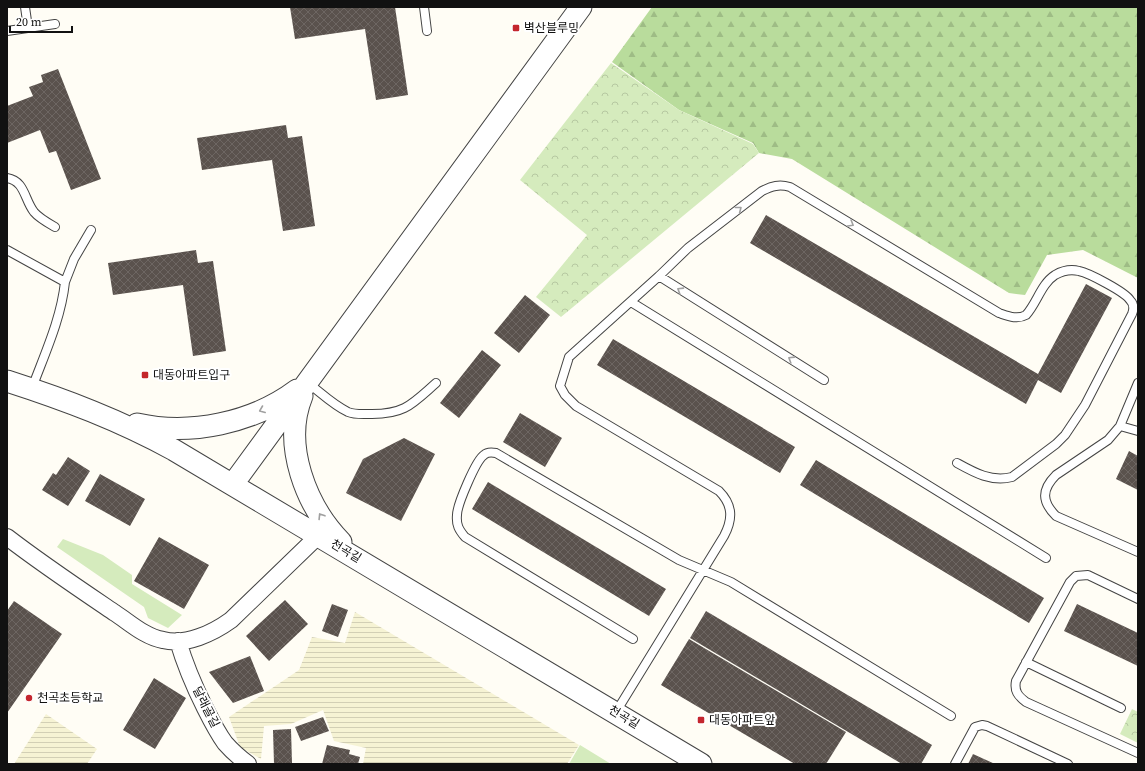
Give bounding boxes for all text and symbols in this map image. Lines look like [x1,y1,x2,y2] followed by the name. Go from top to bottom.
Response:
[10,8,72,34] scale bar
[16,14,42,30] text: 20 m
[524,20,579,36] place label: 벽산블루밍
[511,23,521,33] marker: 벽산블루밍
[734,207,741,214] one-way arrow
[847,219,854,227] one-way arrow
[678,288,685,295] one-way arrow
[788,357,795,364] one-way arrow
[153,367,230,383] place label: 대동아파트입구
[140,370,150,380] marker: 대동아파트입구
[259,405,267,413] one-way arrow
[319,513,326,520] one-way arrow
[328,536,364,566] street label: 천곡길
[189,684,223,730] street label: 달래골길
[37,690,103,706] place label: 천곡초등학교
[24,693,34,703] marker: 천곡초등학교
[606,702,642,732] street label: 천곡길
[709,712,775,728] place label: 대동아파트앞
[696,715,706,725] marker: 대동아파트앞

